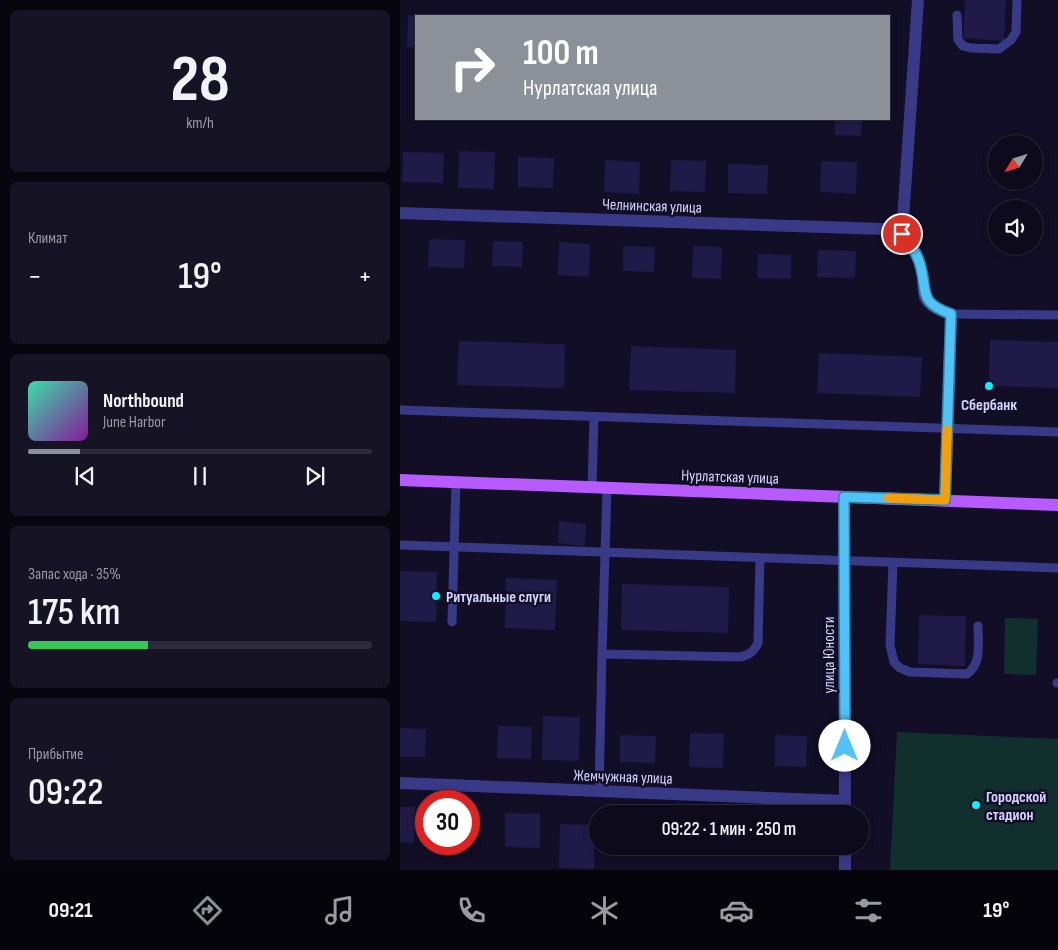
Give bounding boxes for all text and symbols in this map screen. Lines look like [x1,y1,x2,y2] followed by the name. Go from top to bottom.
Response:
[523,32,599,75] text: 100 m
[440,35,505,100] icon: right
[170,42,230,120] text: 28
[523,75,658,102] text: Нурлатская улица
[186,114,214,133] text: km/h
[988,135,1042,190] north arrow
[988,135,1043,255] map controls
[602,195,702,218] street label: Челнинская улица
[988,200,1043,255] button: sound
[881,213,923,255] pin
[888,220,916,248] icon: arrive
[28,229,68,248] text: Климат
[178,254,222,299] text: 19°
[28,260,42,293] text: −
[358,260,372,293] text: +
[983,380,995,392] marker: Сбербанк
[103,390,184,413] text: Northbound
[961,396,1017,415] place label: Сбербанк
[103,413,166,432] text: June Harbor
[71,462,99,490] icon: previous
[186,462,214,490] icon: pause
[301,462,329,490] icon: next
[681,466,779,489] street label: Нурлатская улица
[28,565,121,584] text: Запас хода · 35%
[446,588,551,607] place label: Ритуальные слуги
[28,590,120,635] text: 175 km
[430,590,442,602] marker: Ритуальные слуги
[820,617,839,693] street label: улица Юности
[818,719,870,771] position arrow
[28,745,83,764] text: Прибытие
[573,766,673,789] street label: Жемчужная улица
[28,770,104,815] text: 09:22
[986,788,1046,825] place label: Городской стадион
[415,790,480,855] speed limit sign: 30
[970,799,982,811] marker: Городской стадион
[662,818,796,841] text: 09:22 · 1 мин · 250 m
[190,893,225,928] icon: directions
[322,893,357,928] icon: music
[454,893,489,928] icon: phone
[587,893,622,928] icon: climate
[719,893,754,928] icon: car
[851,893,886,928] icon: filters
[49,897,93,924] text: 09:21
[983,897,1009,924] text: 19°

